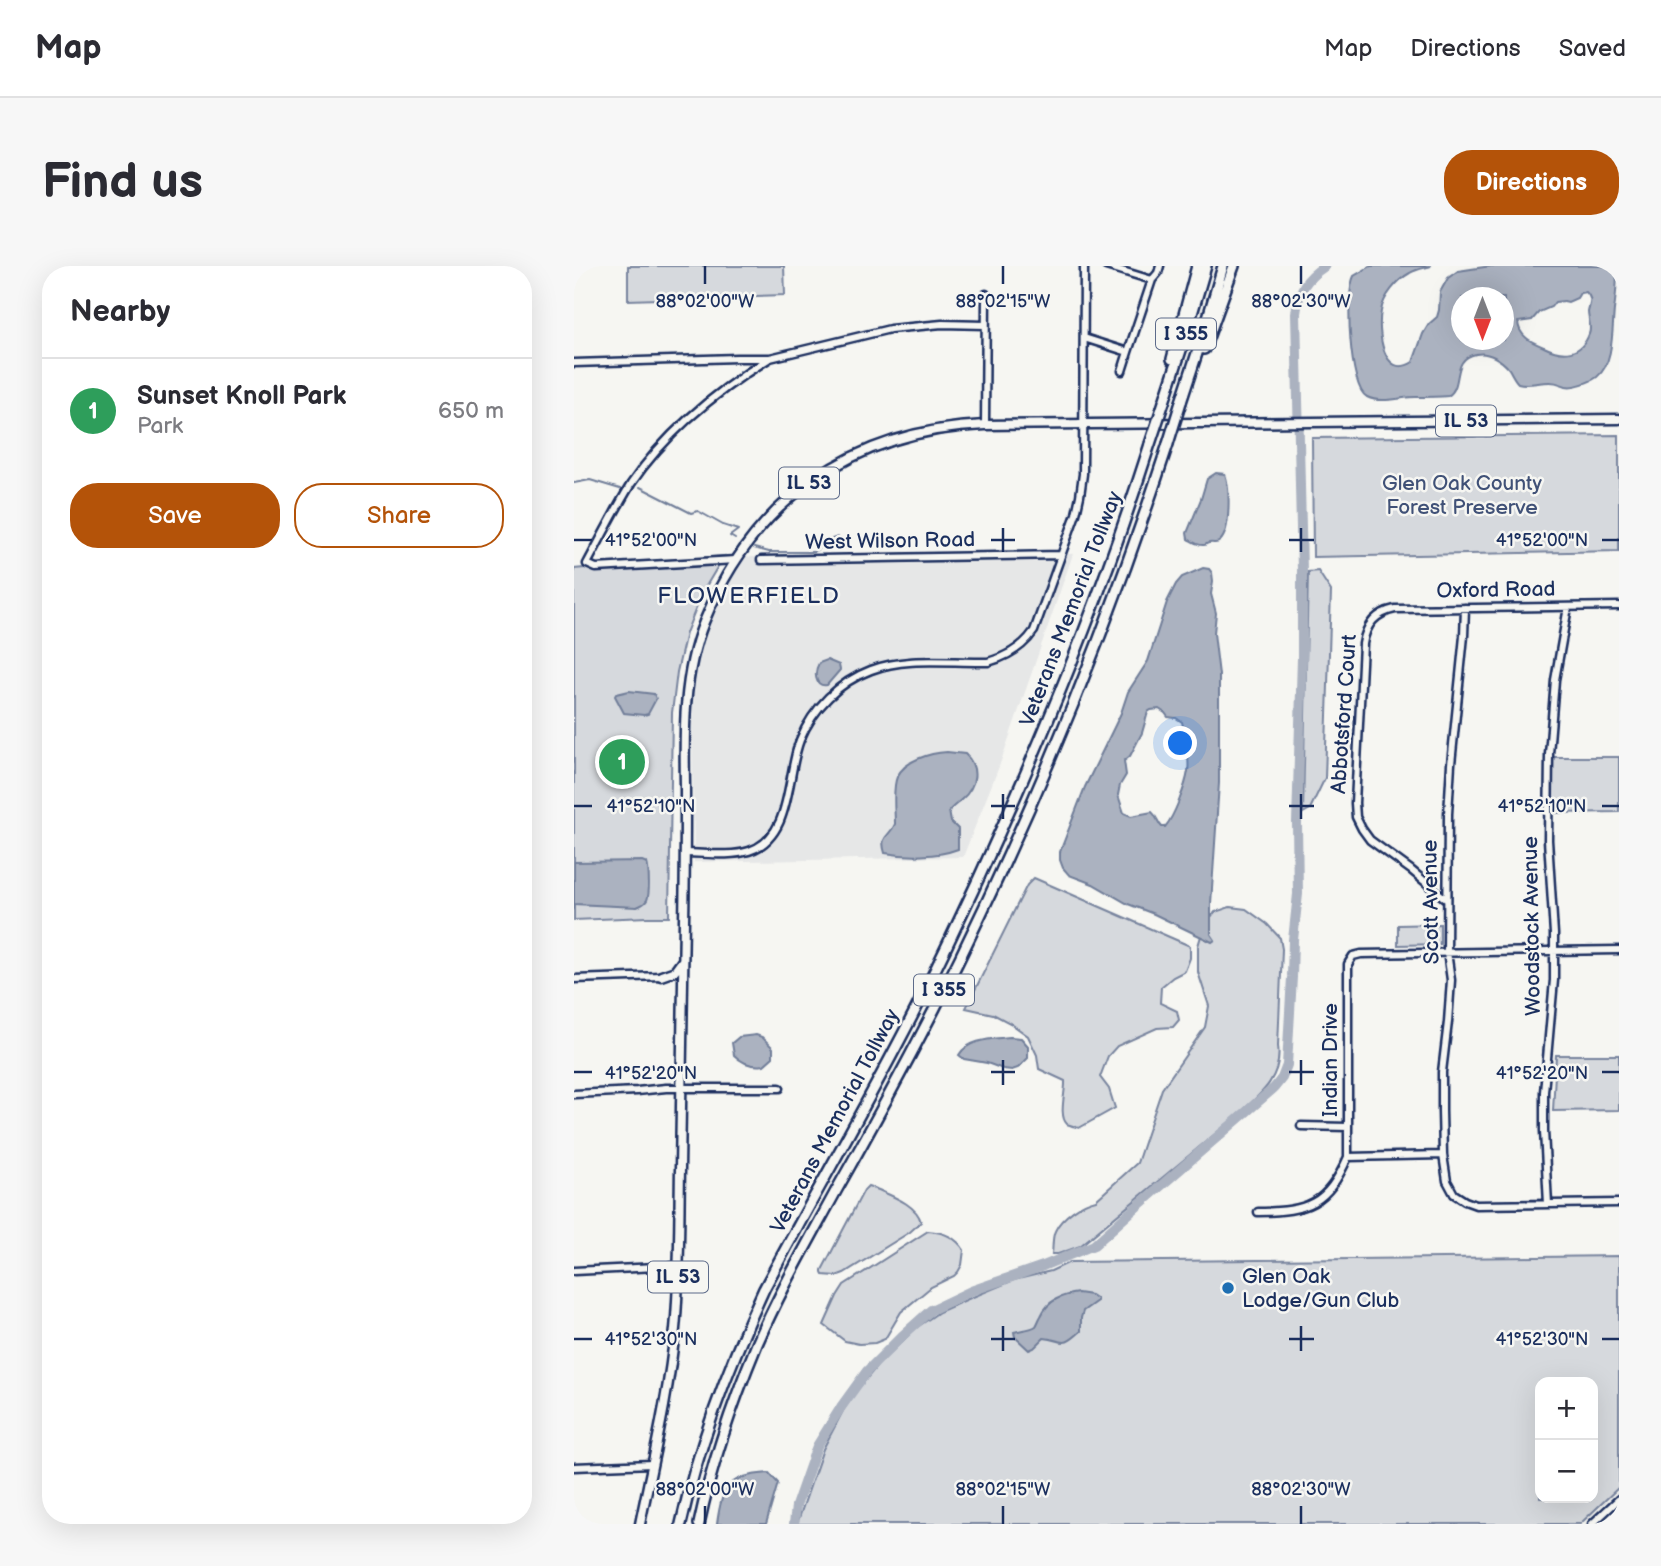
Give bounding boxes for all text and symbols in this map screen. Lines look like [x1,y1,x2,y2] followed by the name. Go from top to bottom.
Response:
[35,28,101,68] text: Map
[1324,34,1372,63] text: Map
[1410,34,1521,63] text: Directions
[1559,34,1626,63] text: Saved
[1444,150,1619,215] button: Directions
[42,153,203,212] text: Find us
[1451,287,1514,350] north arrow
[656,291,755,312] text: 88°02'00"W
[956,291,1051,312] text: 88°02'15"W
[1251,291,1351,312] text: 88°02'30"W
[70,294,170,330] text: Nearby
[1156,318,1216,349] road number: I 355
[137,381,346,412] text: Sunset Knoll Park
[88,397,98,425] text: 1
[438,397,504,425] text: 650 m
[1436,406,1496,436] road number: IL 53
[137,412,183,440] text: Park
[779,468,839,498] road number: IL 53
[1382,471,1542,520] park label: Glen Oak County Forest Preserve
[70,483,280,548] button: Save
[294,483,504,548] button: Share
[1015,487,1128,730] street label: Veterans Memorial Tollway
[805,527,975,555] street label: West Wilson Road
[605,530,697,551] text: 41°52'00"N
[1496,530,1588,551] text: 41°52'00"N
[1436,576,1556,604] street label: Oxford Road
[657,582,841,610] district label: FLOWERFIELD
[1326,633,1362,795] street label: Abbotsford Court
[1163,726,1197,760] your location
[599,736,645,788] pin: 1
[606,796,696,817] text: 41°52'10"N
[1497,796,1587,817] text: 41°52'10"N
[1518,836,1546,1016] street label: Woodstock Avenue
[1417,839,1445,965] street label: Scott Avenue
[914,974,974,1006] road number: I 355
[1318,1003,1343,1117] street label: Indian Drive
[765,1004,905,1237] street label: Veterans Memorial Tollway
[605,1063,697,1084] text: 41°52'20"N
[1496,1063,1588,1084] text: 41°52'20"N
[648,1261,708,1292] road number: IL 53
[1242,1264,1400,1313] place label: Glen Oak Lodge/Gun Club
[1220,1280,1236,1296] marker: Glen Oak Lodge/Gun Club
[604,1329,698,1350] text: 41°52'30"N
[1495,1329,1589,1350] text: 41°52'30"N
[1535,1377,1598,1503] map controls
[1535,1377,1598,1440] button: +
[1535,1440,1598,1503] button: −
[656,1479,755,1500] text: 88°02'00"W
[956,1479,1051,1500] text: 88°02'15"W
[1251,1479,1351,1500] text: 88°02'30"W

